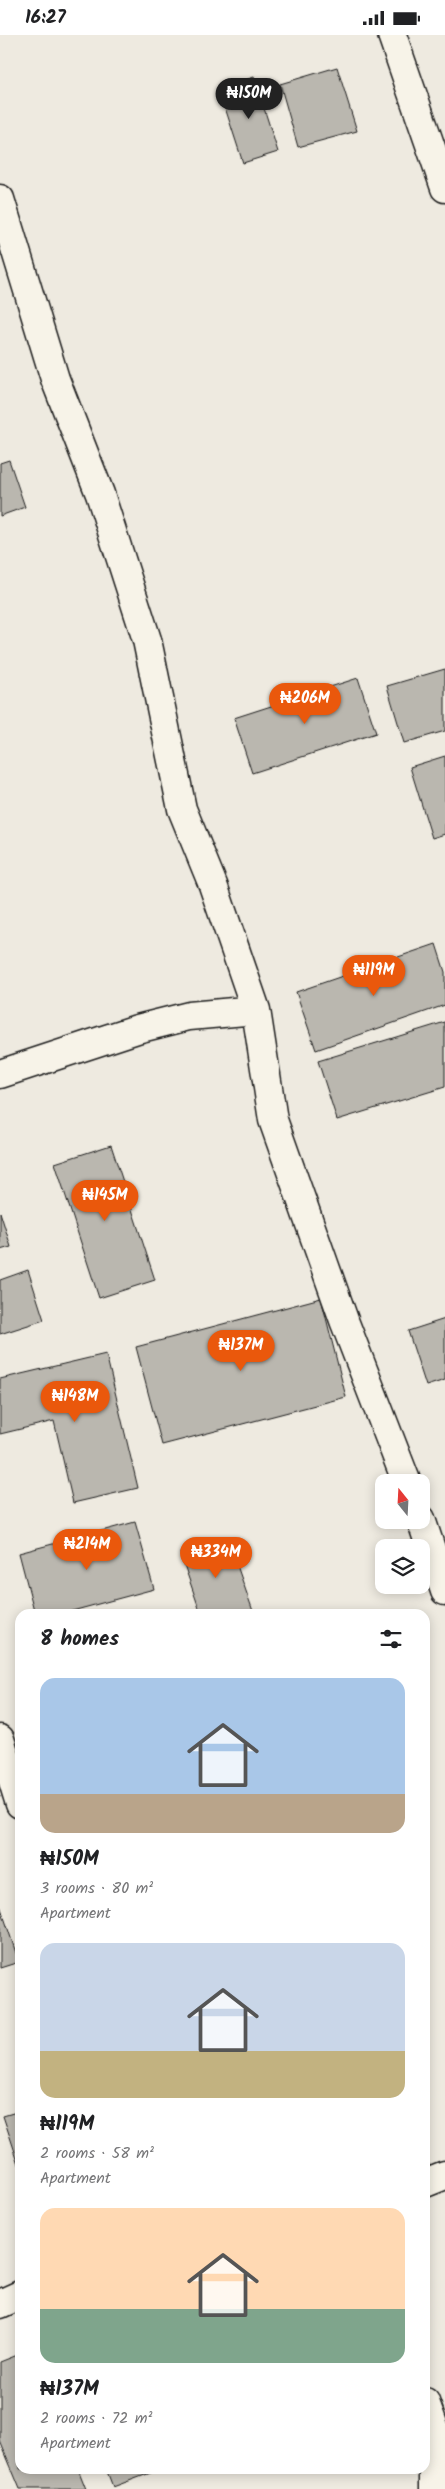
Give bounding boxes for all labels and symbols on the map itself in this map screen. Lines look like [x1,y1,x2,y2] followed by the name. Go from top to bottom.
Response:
[214,77,284,120] pin: ₦150M
[270,683,340,725] pin: ₦206M
[339,955,409,997] pin: ₦119M
[70,1179,140,1222] pin: ₦145M
[206,1329,276,1372] pin: ₦137M
[40,1381,110,1423] pin: ₦148M
[375,1474,430,1529] north arrow
[52,1529,122,1571] pin: ₦214M
[181,1537,251,1579] pin: ₦334M

